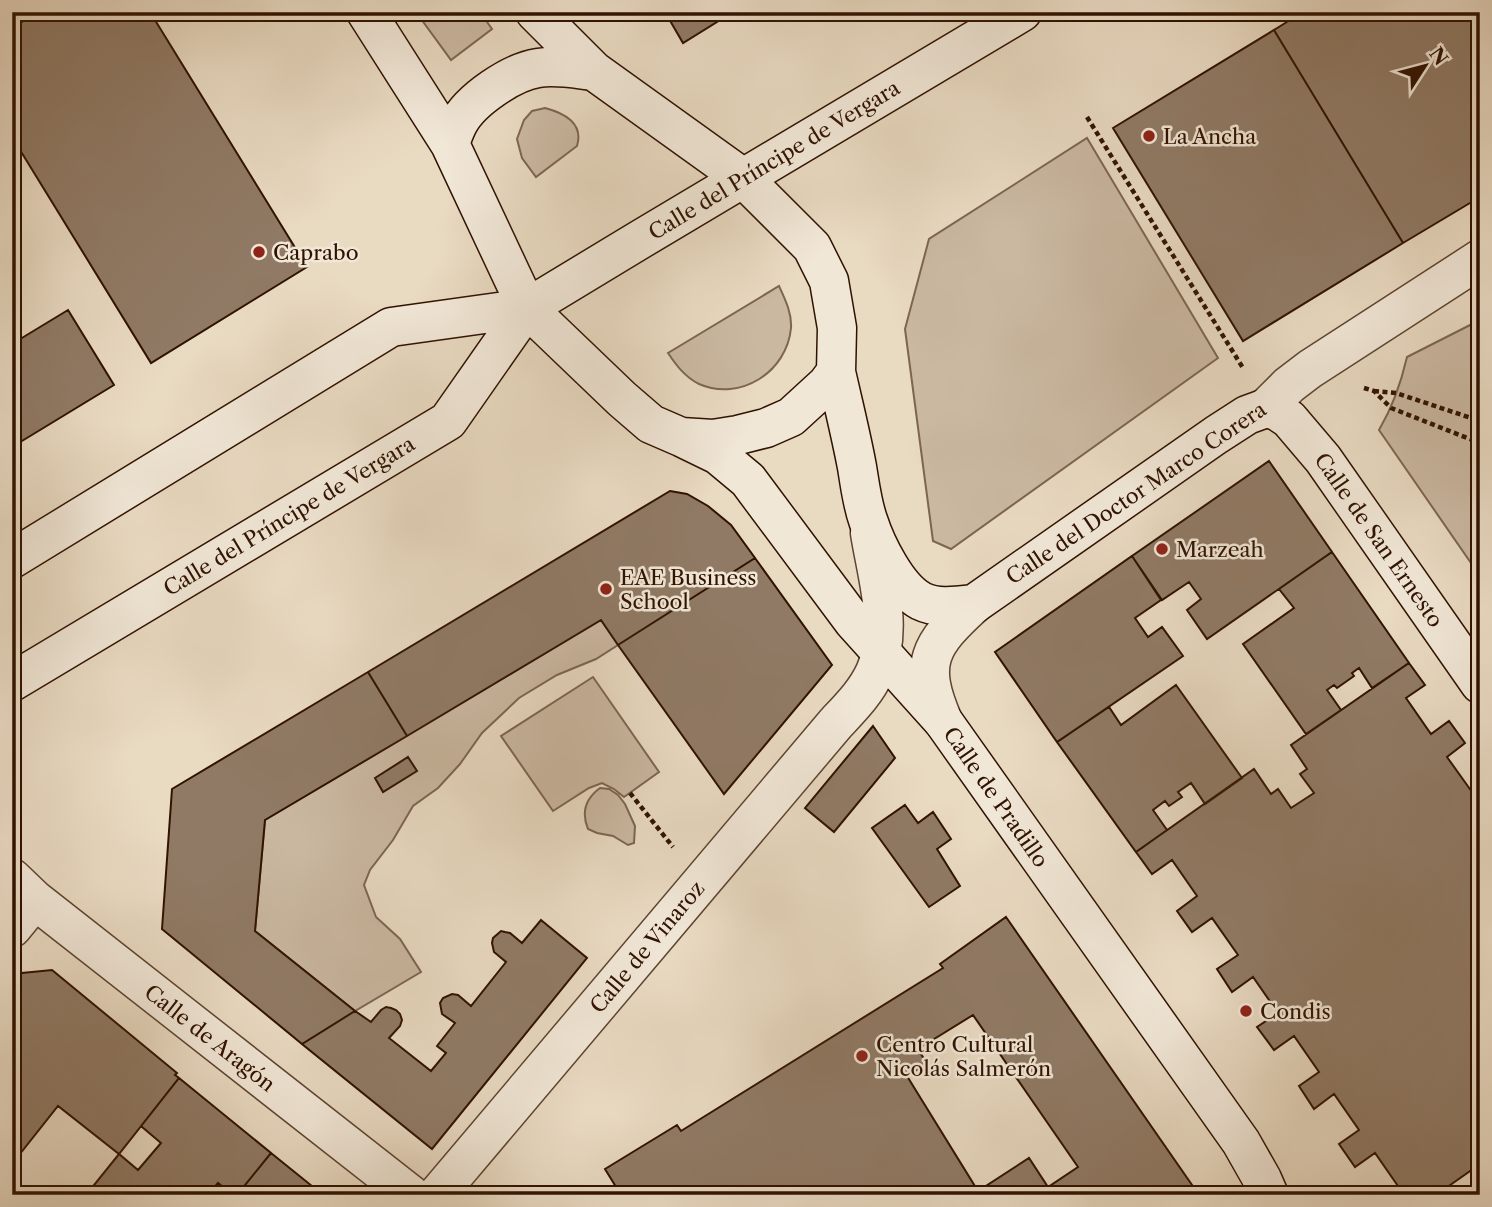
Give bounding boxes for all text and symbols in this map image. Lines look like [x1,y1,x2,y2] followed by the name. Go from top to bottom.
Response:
[1390,32,1460,102] north arrow
[1424,43,1453,70] text: N
[644,75,905,245] street label: Calle del Príncipe de Vergara
[1163,124,1257,149] place label: La Ancha
[1141,128,1157,144] marker: La Ancha
[273,240,359,265] place label: Caprabo
[251,244,267,260] marker: Caprabo
[1001,396,1271,590] street label: Calle del Doctor Marco Corera
[159,431,420,601] street label: Calle del Príncipe de Vergara
[1309,448,1449,632] street label: Calle de San Ernesto
[1176,537,1264,562] place label: Marzeah
[1154,541,1170,557] marker: Marzeah
[620,565,756,614] place label: EAE Business School
[598,581,614,597] marker: EAE Business School
[938,722,1054,872] street label: Calle de Pradillo
[585,876,709,1018] street label: Calle de Vinaroz
[140,979,280,1097] street label: Calle de Aragón
[1260,999,1331,1024] place label: Condis
[1238,1003,1254,1019] marker: Condis
[876,1032,1051,1081] place label: Centro Cultural Nicolás Salmerón
[854,1048,870,1064] marker: Centro Cultural Nicolás Salmerón

